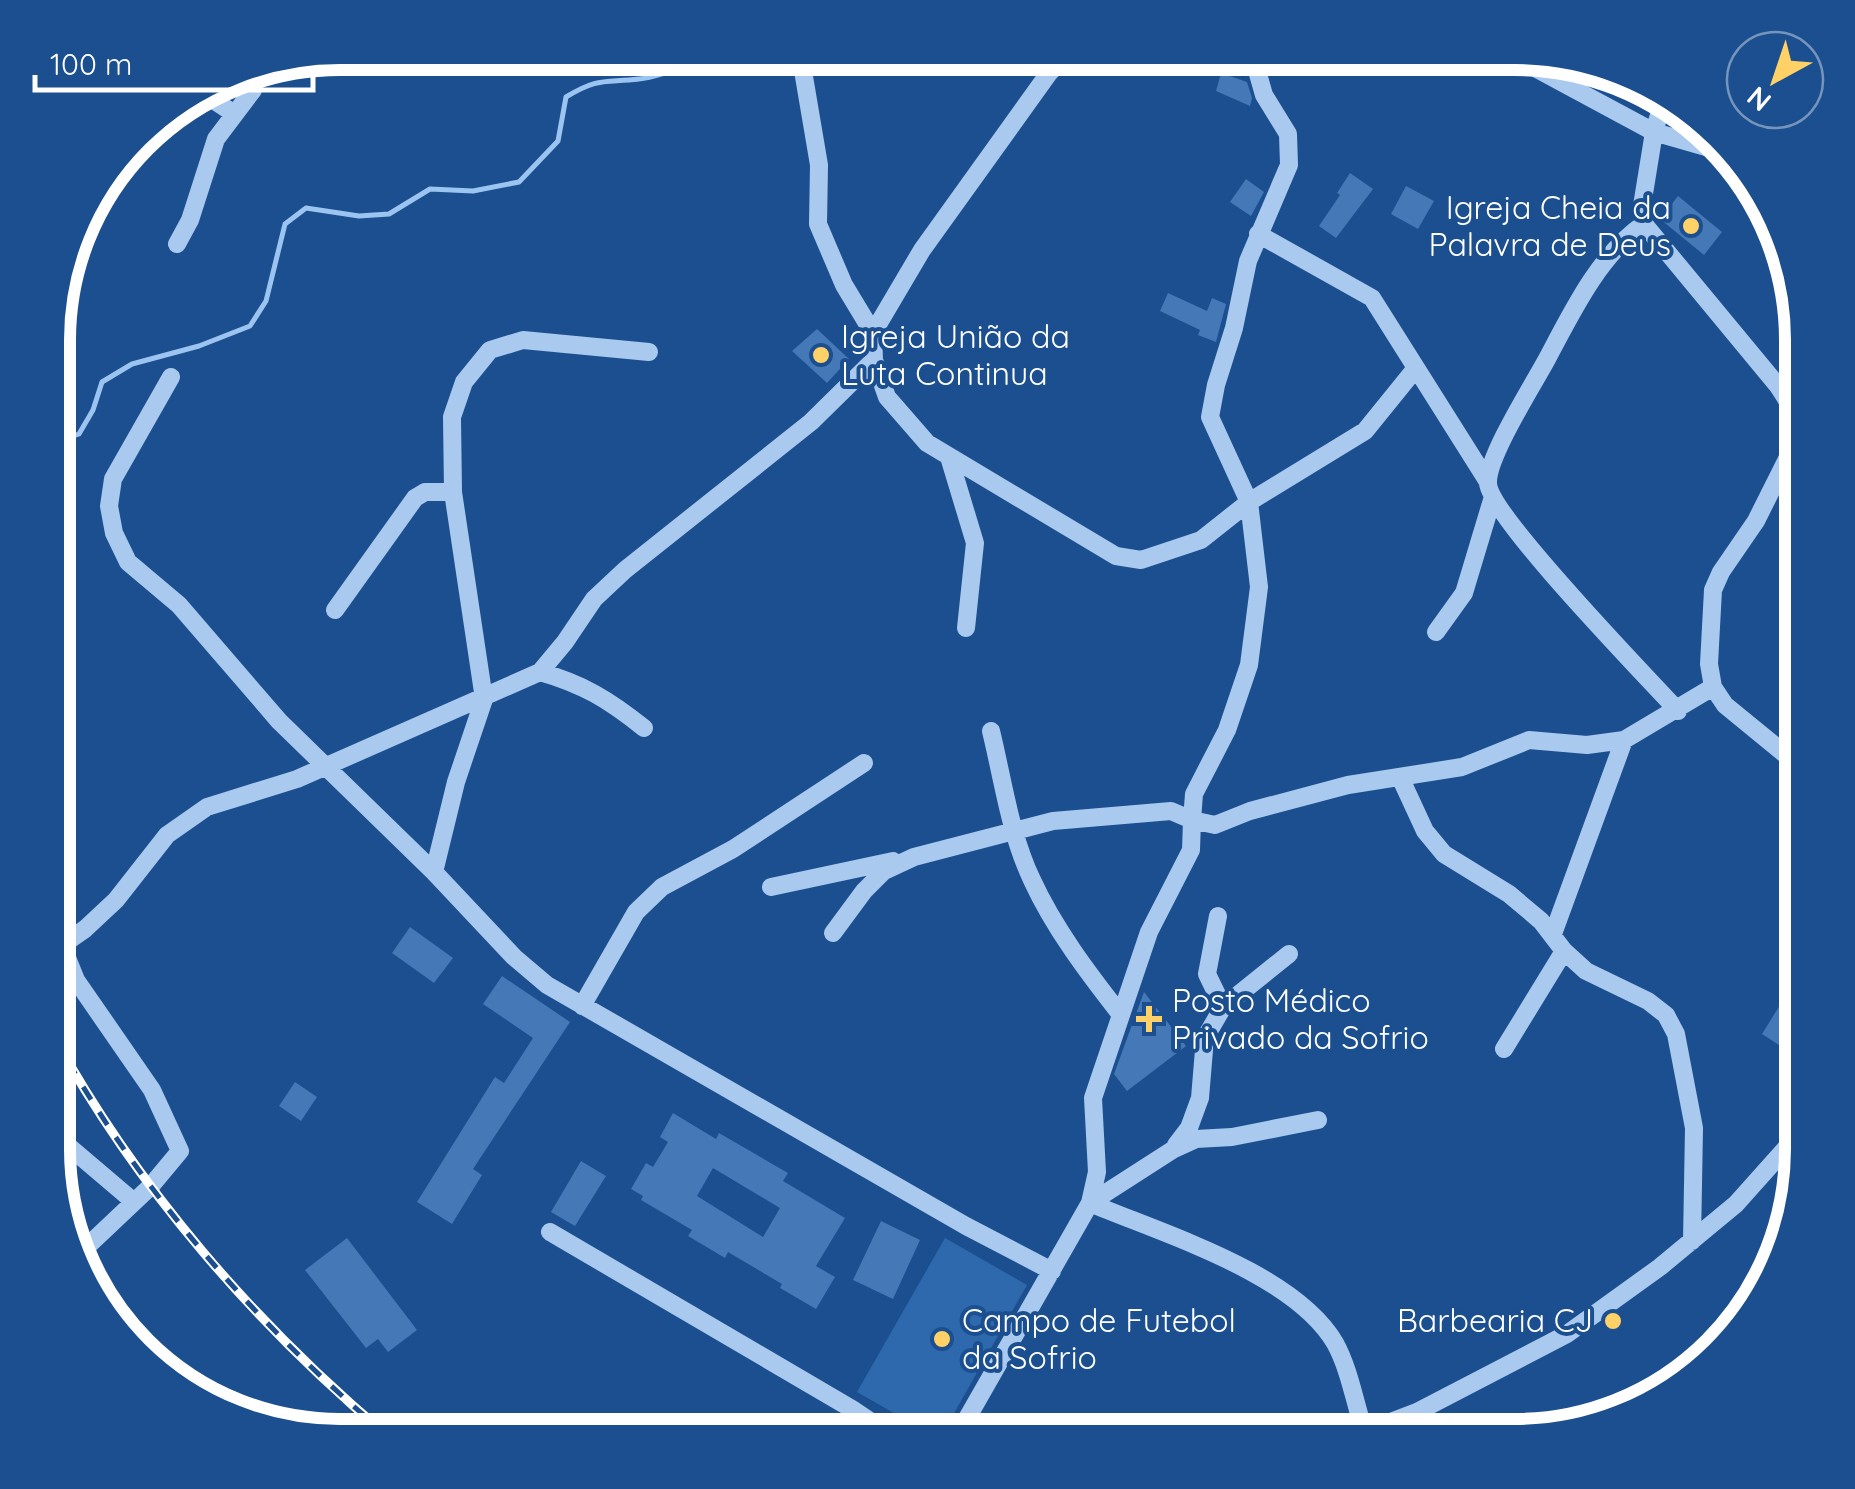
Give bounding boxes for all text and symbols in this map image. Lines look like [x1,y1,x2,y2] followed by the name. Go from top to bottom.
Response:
[35,30,312,92] scale bar
[1725,30,1825,130] north arrow
[50,45,132,83] text: 100 m
[1739,80,1778,120] text: N
[1429,187,1671,264] place label: Igreja Cheia da Palavra de Deus
[1680,215,1702,237] marker: Igreja Cheia da Palavra de Deus
[841,316,1070,393] place label: Igreja União da Luta Continua
[810,344,832,366] marker: Igreja União da Luta Continua
[1172,980,1429,1057] place label: Posto Médico Privado da Sofrio
[1136,1006,1162,1032] marker: Posto Médico Privado da Sofrio
[962,1300,1236,1377] place label: Campo de Futebol da Sofrio
[1397,1300,1593,1340] place label: Barbearia CJ
[1602,1310,1624,1332] marker: Barbearia CJ
[931,1328,953,1350] marker: Campo de Futebol da Sofrio

